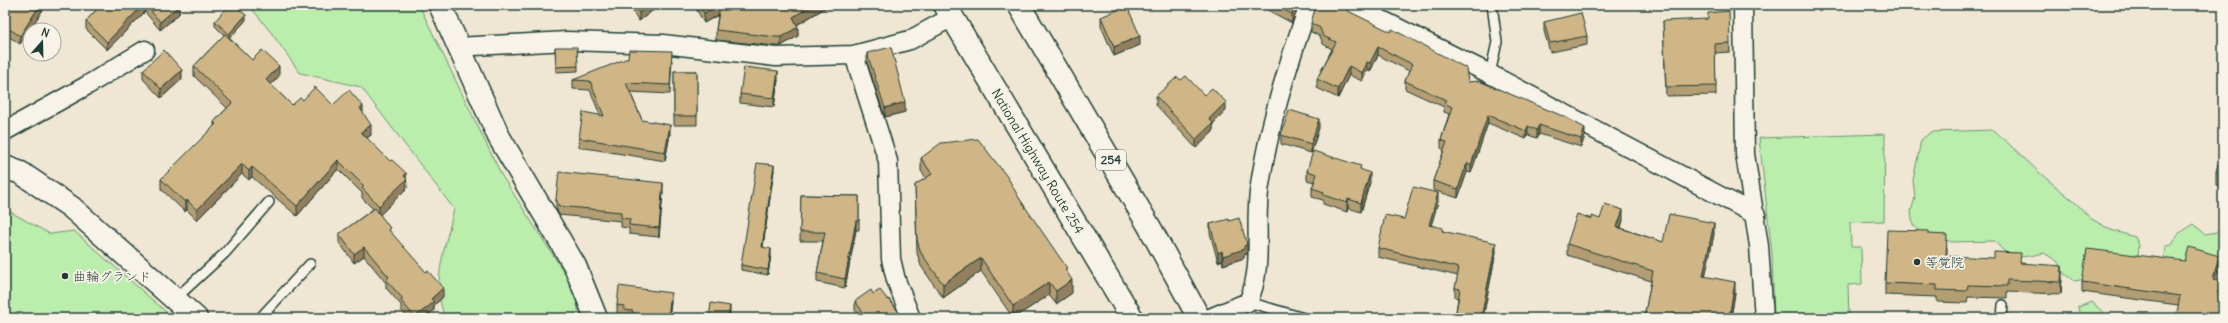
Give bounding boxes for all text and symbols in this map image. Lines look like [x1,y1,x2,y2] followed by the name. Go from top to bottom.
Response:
[22,22,62,62] north arrow
[39,25,51,40] text: N
[987,86,1088,237] street label: National Highway Route 254
[1096,150,1126,170] road number: 254
[1925,254,1964,271] place label: 等覚院
[1912,257,1922,267] marker: 等覚院
[73,268,151,285] place label: 曲輪グランド
[60,271,70,281] marker: 曲輪グランド

